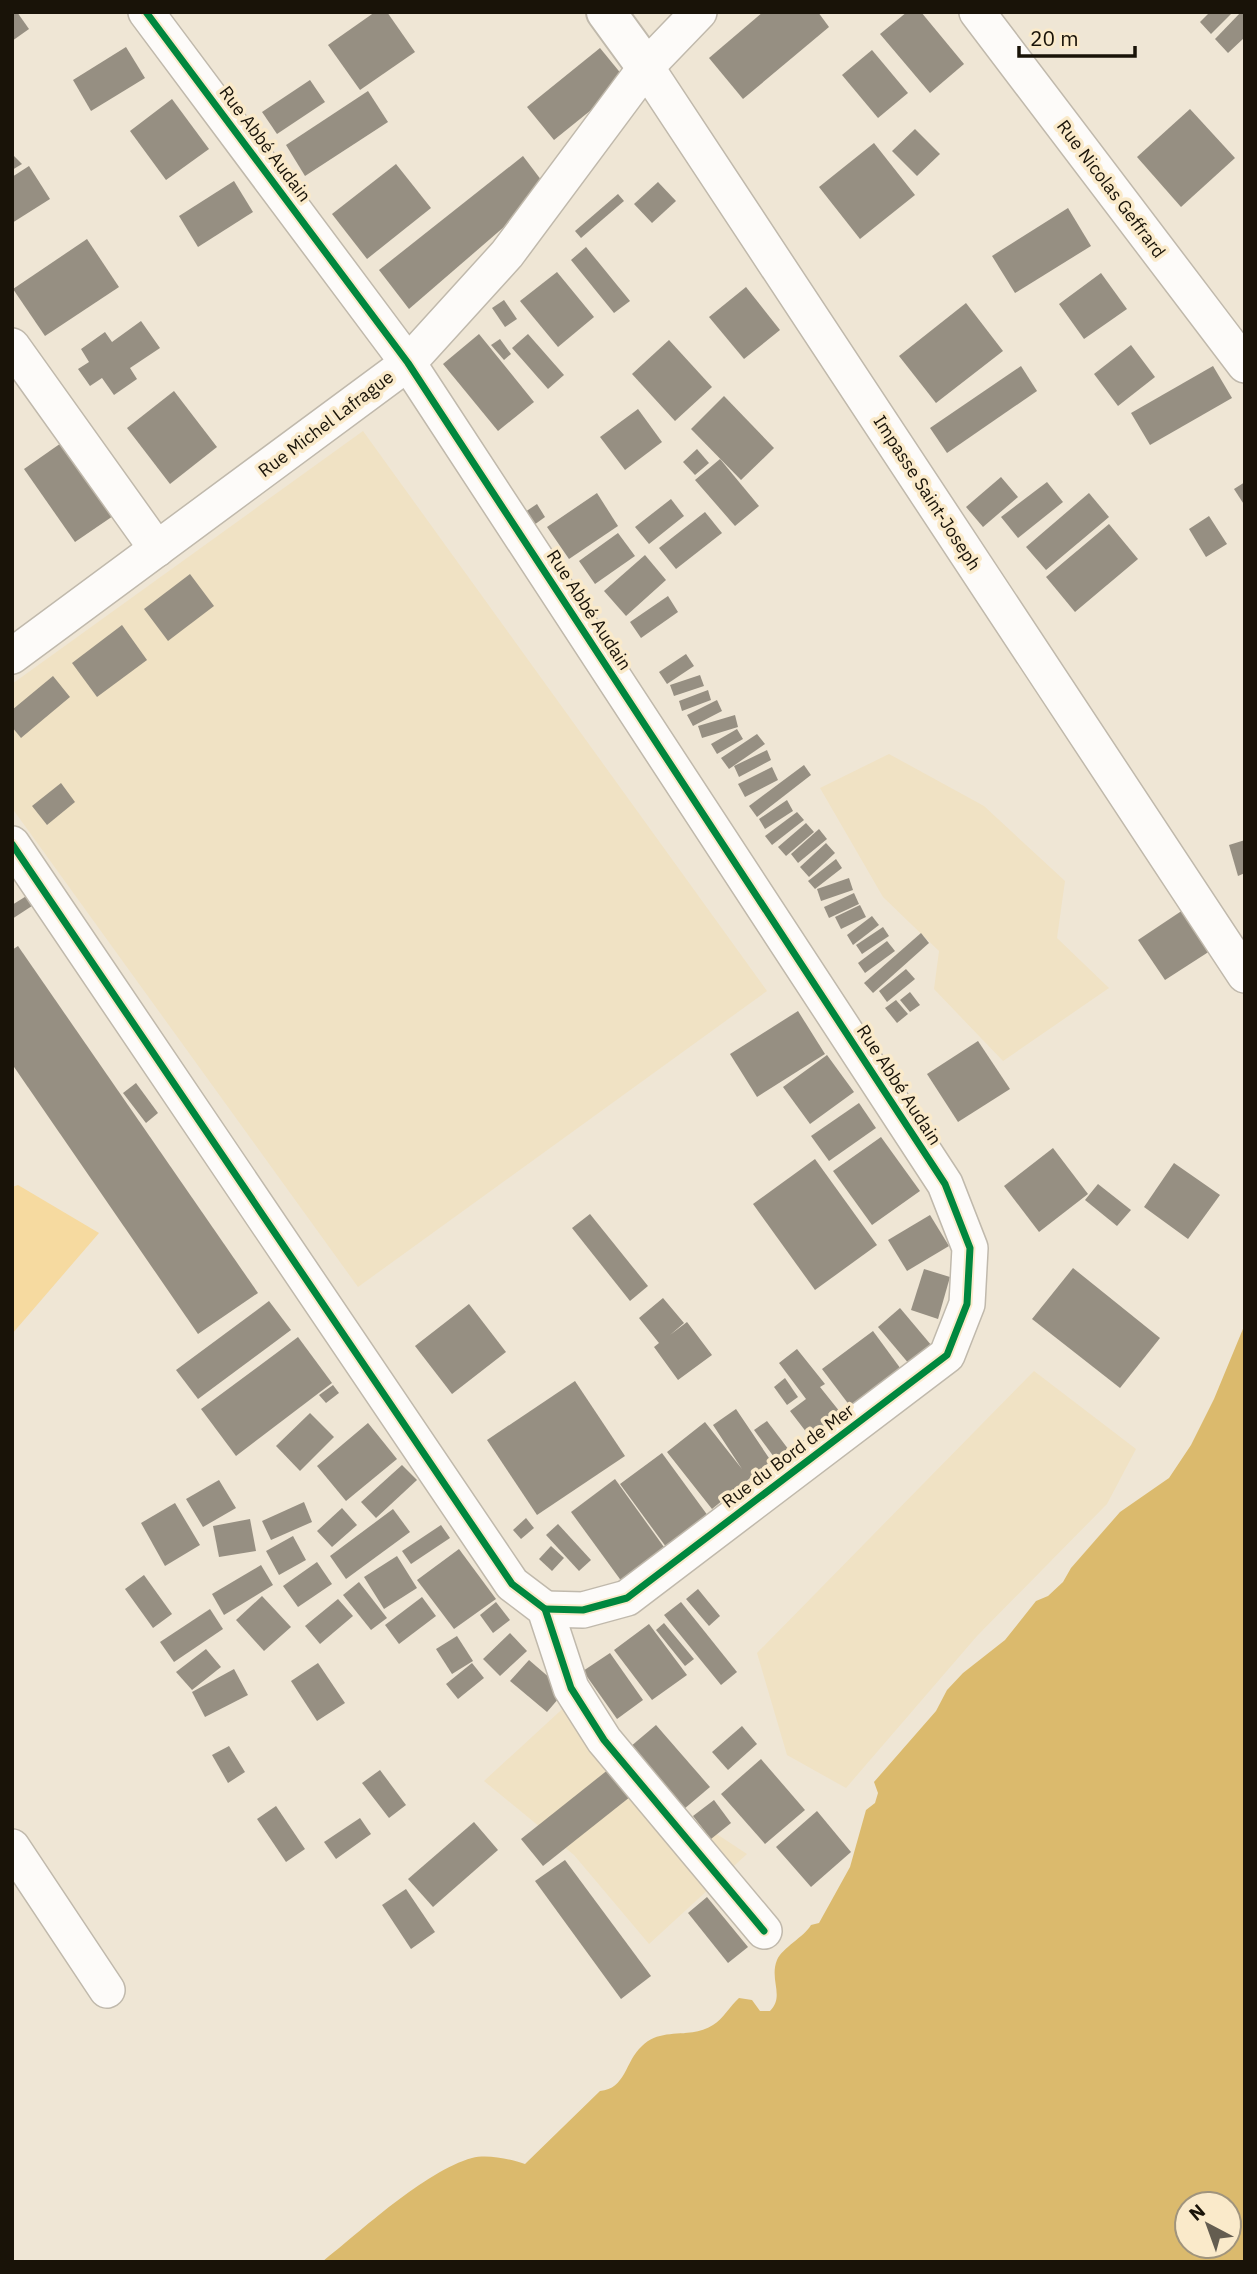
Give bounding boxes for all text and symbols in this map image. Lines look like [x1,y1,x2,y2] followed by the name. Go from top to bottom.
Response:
[1019,14,1134,58] scale bar
[1030,24,1079,52] text: 20 m
[214,81,316,206] street label: Rue Abbé Audain
[1052,115,1171,262] street label: Rue Nicolas Geffrard
[254,365,398,482] street label: Rue Michel Lafrague
[869,411,986,575] street label: Impasse Saint-Joseph
[542,545,637,674] street label: Rue Abbé Audain
[852,1020,947,1149] street label: Rue Abbé Audain
[717,1398,859,1513] street label: Rue du Bord de Mer
[1173,2190,1243,2260] north arrow
[1184,2199,1210,2226] text: N

